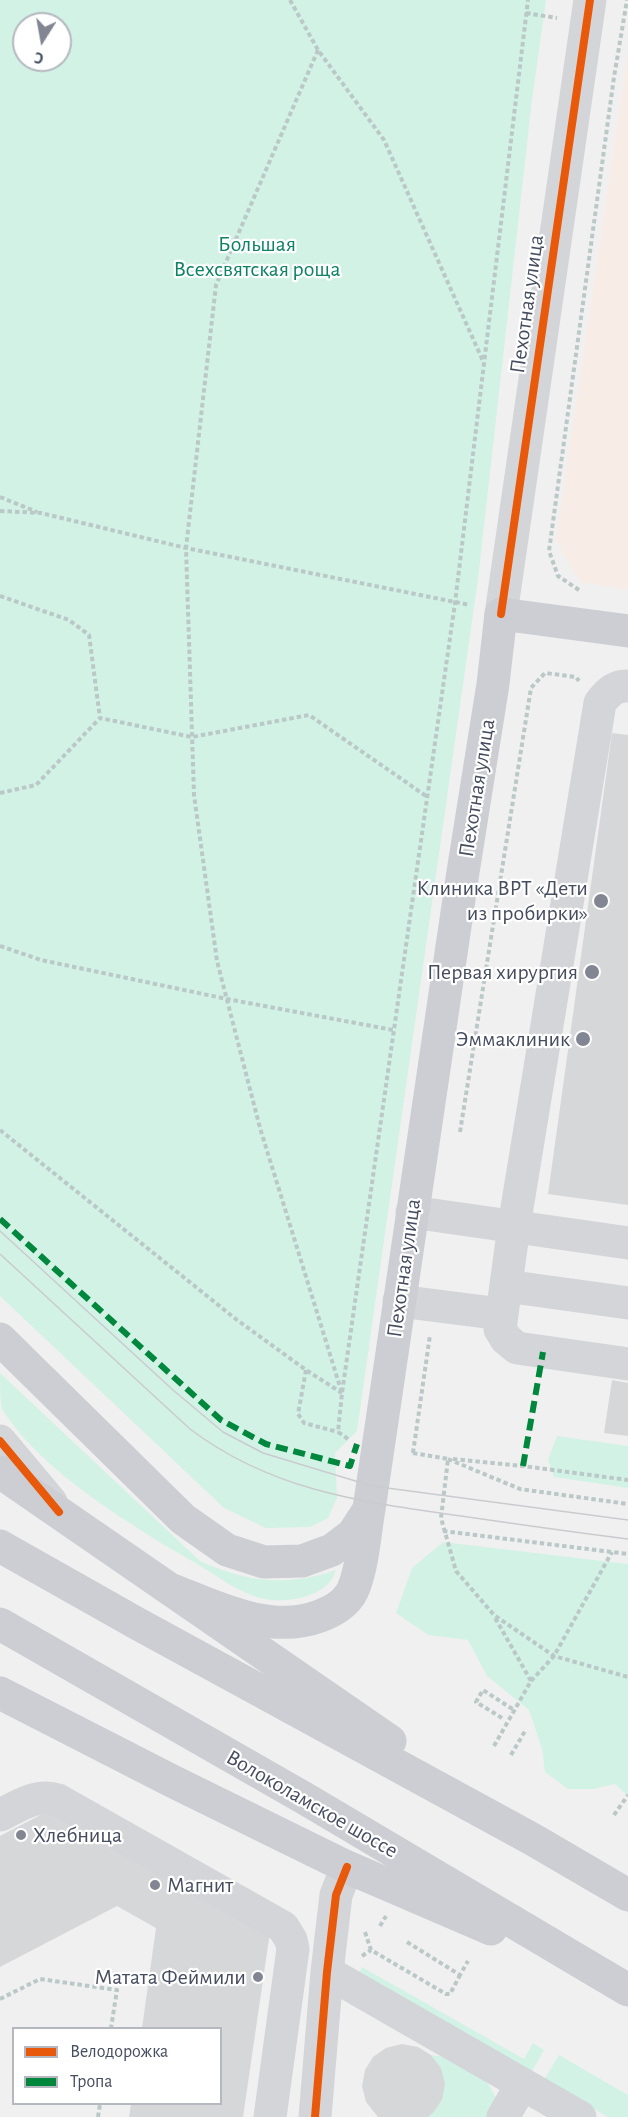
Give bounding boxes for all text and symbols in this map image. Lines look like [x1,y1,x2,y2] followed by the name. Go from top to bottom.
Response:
[12,12,72,72] north arrow
[33,49,45,66] text: С
[174,231,340,282] park label: Большая Всехсвятская роща
[504,233,550,375] street label: Пехотная улица
[453,717,501,859] street label: Пехотная улица
[417,875,588,926] place label: Клиника ВРТ «Дети из пробирки»
[592,892,610,910] marker: Клиника ВРТ «Дети из пробирки»
[427,959,578,985] place label: Первая хирургия
[583,963,601,981] marker: Первая хирургия
[456,1026,570,1052] place label: Эммаклиник
[574,1030,592,1048] marker: Эммаклиник
[381,1197,427,1339] street label: Пехотная улица
[221,1744,403,1864] street label: Волоколамское шоссе
[33,1822,122,1848] place label: Хлебница
[14,1828,28,1842] marker: Хлебница
[167,1872,233,1898] place label: Магнит
[148,1878,162,1892] marker: Магнит
[94,1964,246,1990] place label: Матата Феймили
[251,1970,265,1984] marker: Матата Феймили
[12,2027,222,2105] legend
[70,2043,168,2061] text: Велодорожка
[70,2073,113,2091] text: Тропа

